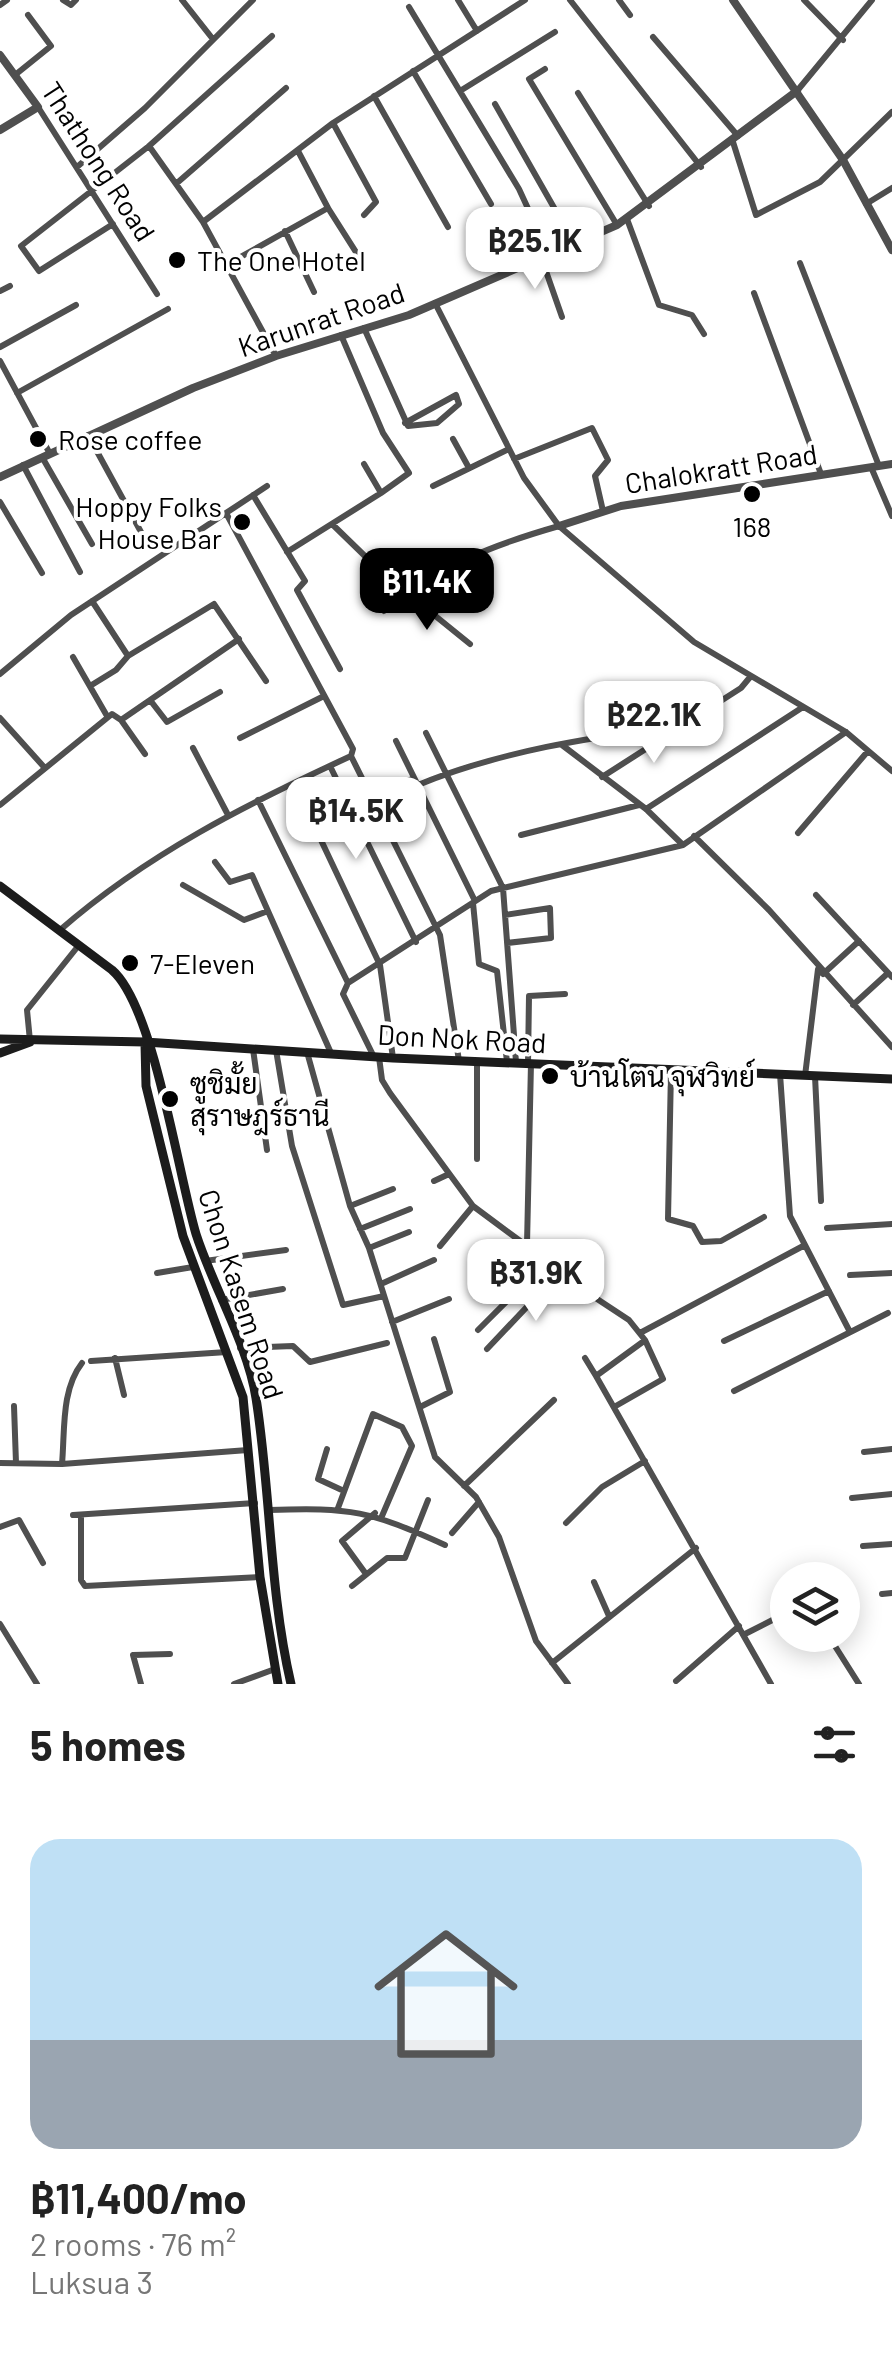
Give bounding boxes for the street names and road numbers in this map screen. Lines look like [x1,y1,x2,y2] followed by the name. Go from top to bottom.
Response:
[35,75,163,247] street label: Thathong Road
[233,275,409,363] street label: Karunrat Road
[622,436,820,500] street label: Chalokratt Road
[377,1017,547,1059] street label: Don Nok Road
[192,1185,292,1403] street label: Chon Kasem Road

